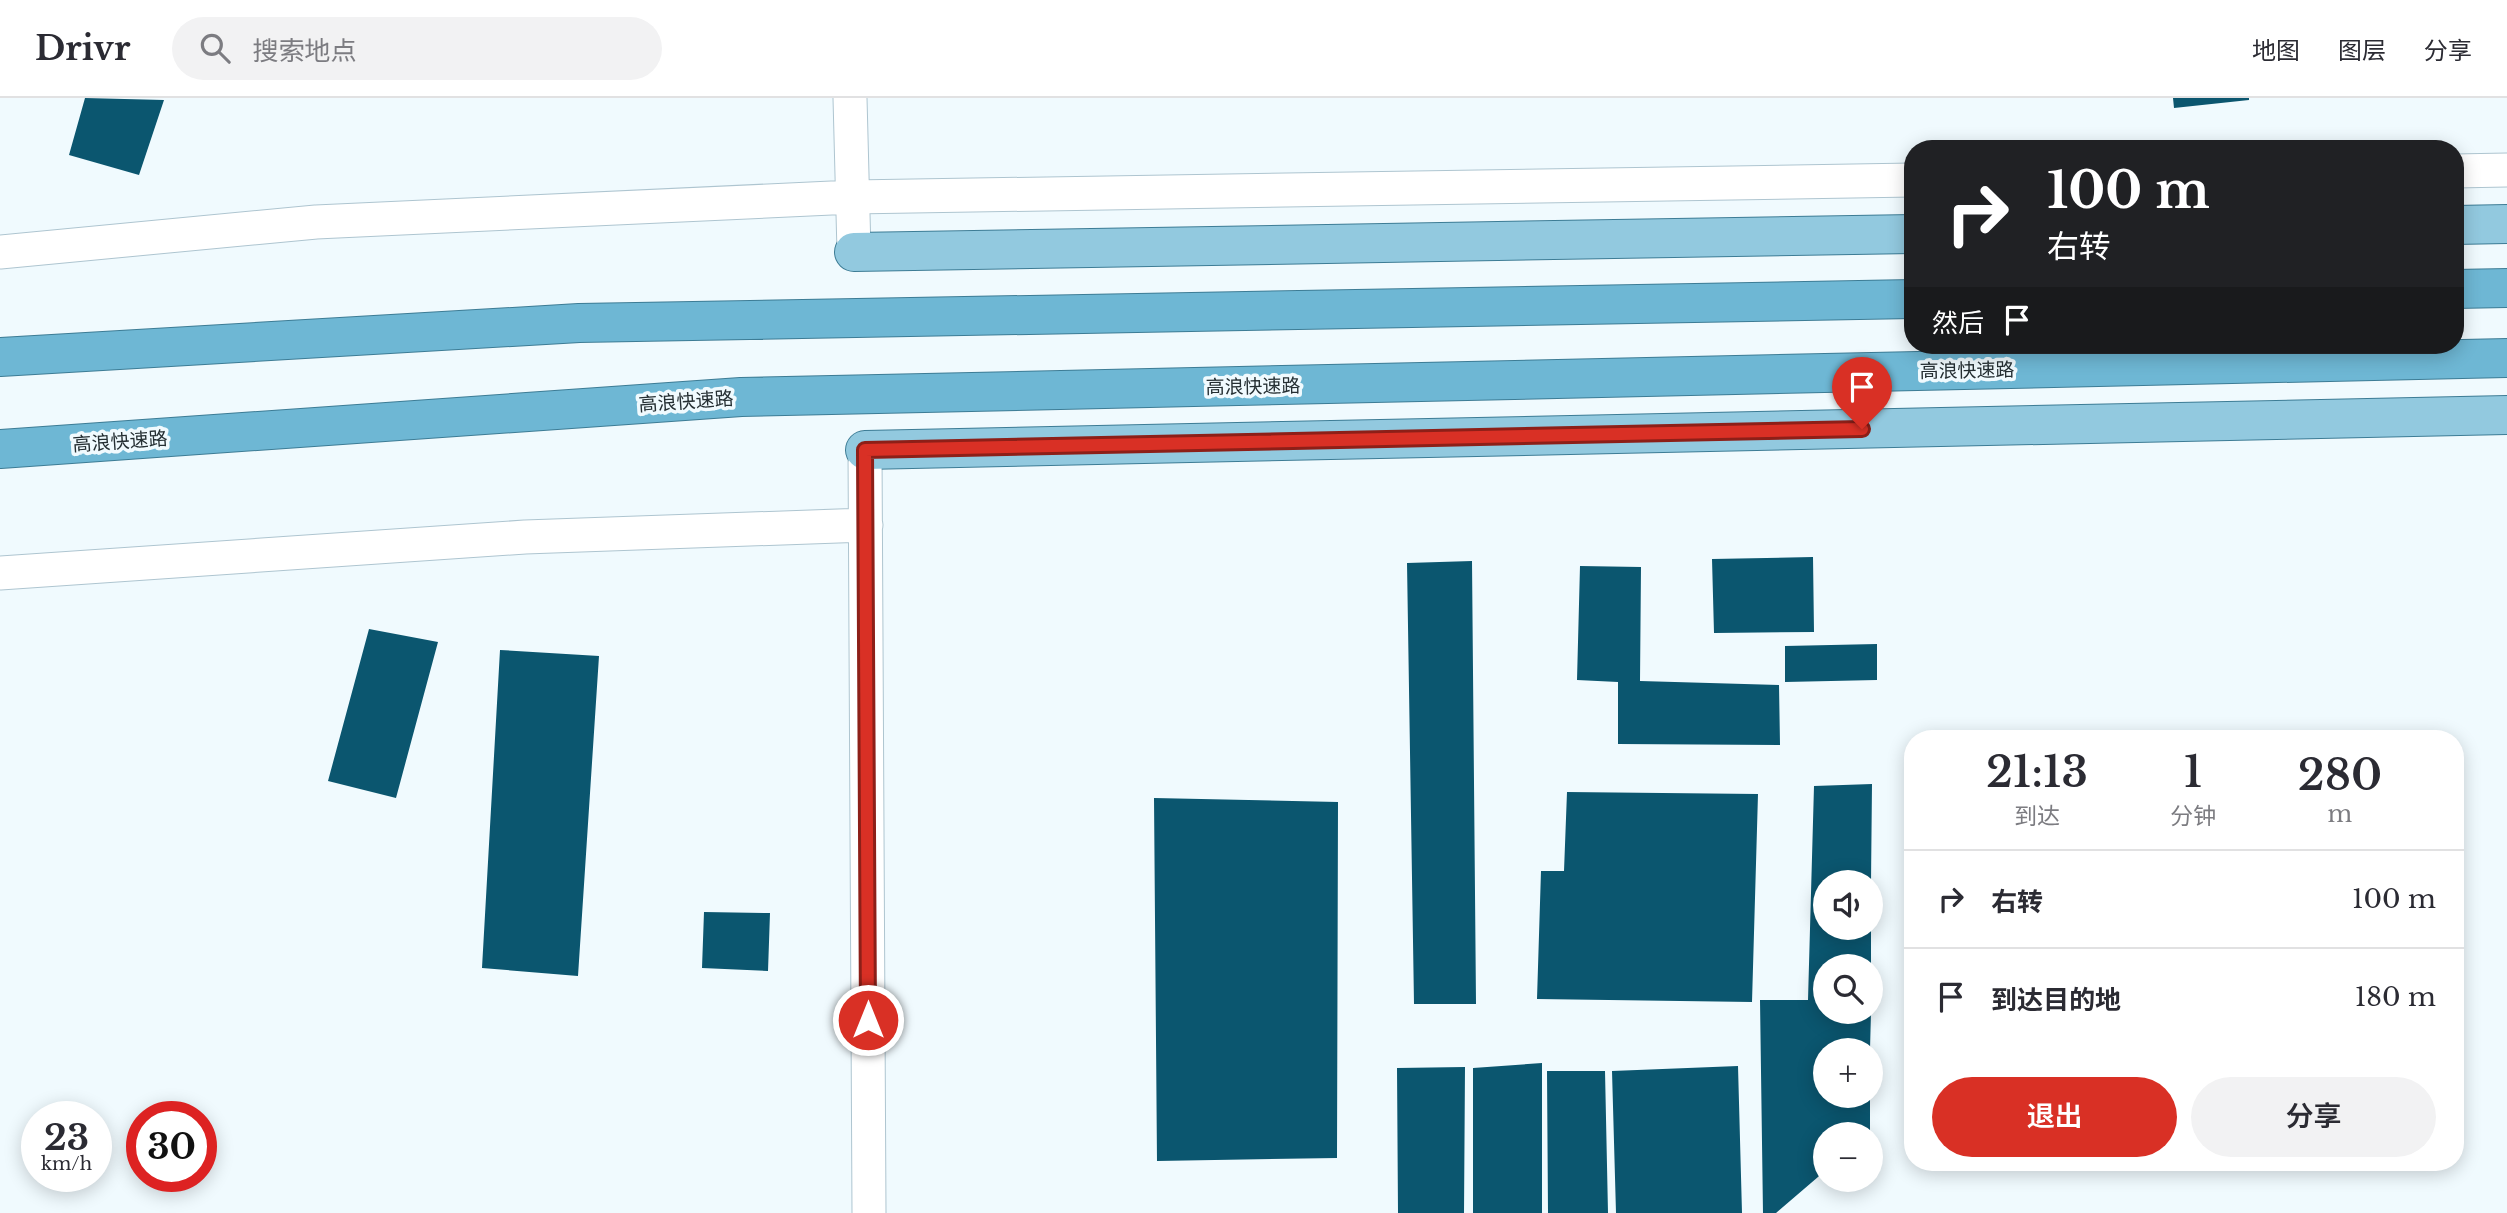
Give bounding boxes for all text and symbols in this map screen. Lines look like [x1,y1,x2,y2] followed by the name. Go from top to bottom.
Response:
[172,17,662,80] search box
[35,28,130,69] text: Drivr
[196,29,234,67] icon: search
[252,35,356,67] text: 搜索地点
[2252,36,2300,65] text: 地图
[2338,36,2386,65] text: 图层
[2424,36,2472,65] text: 分享
[2047,160,2210,221] text: 100 m
[1932,168,2023,259] icon: right
[2047,227,2111,267] text: 右转
[1998,301,2036,339] icon: arrive
[1932,307,1984,339] text: 然后
[1832,357,1892,429] pin
[1919,358,2015,383] street label: 高浪快速路
[1843,368,1881,406] icon: arrive
[1205,374,1301,399] street label: 高浪快速路
[638,387,734,416] street label: 高浪快速路
[72,427,168,456] street label: 高浪快速路
[1986,746,2088,798] text: 21:13
[2184,746,2202,798] text: 1
[2298,749,2382,801] text: 280
[2328,800,2352,828] text: m
[2014,802,2060,830] text: 到达
[2170,802,2216,830] text: 分钟
[1813,870,1883,1192] map controls
[1813,870,1883,940] button: sound
[1932,880,1970,918] icon: right
[2352,883,2436,915] text: 100 m
[1991,886,2043,918] text: 右转
[1813,954,1883,1024] button: search
[1932,978,1970,1016] icon: arrive
[2355,981,2436,1013] text: 180 m
[831,983,905,1057] position arrow
[1991,984,2121,1016] text: 到达目的地
[1813,1038,1883,1108] button: +
[1932,1077,2177,1157] button: 退出
[2191,1077,2436,1157] button: 分享
[126,1101,217,1192] speed limit sign: 30
[44,1116,89,1159] text: 23
[1813,1122,1883,1192] button: −
[41,1153,92,1175] text: km/h

